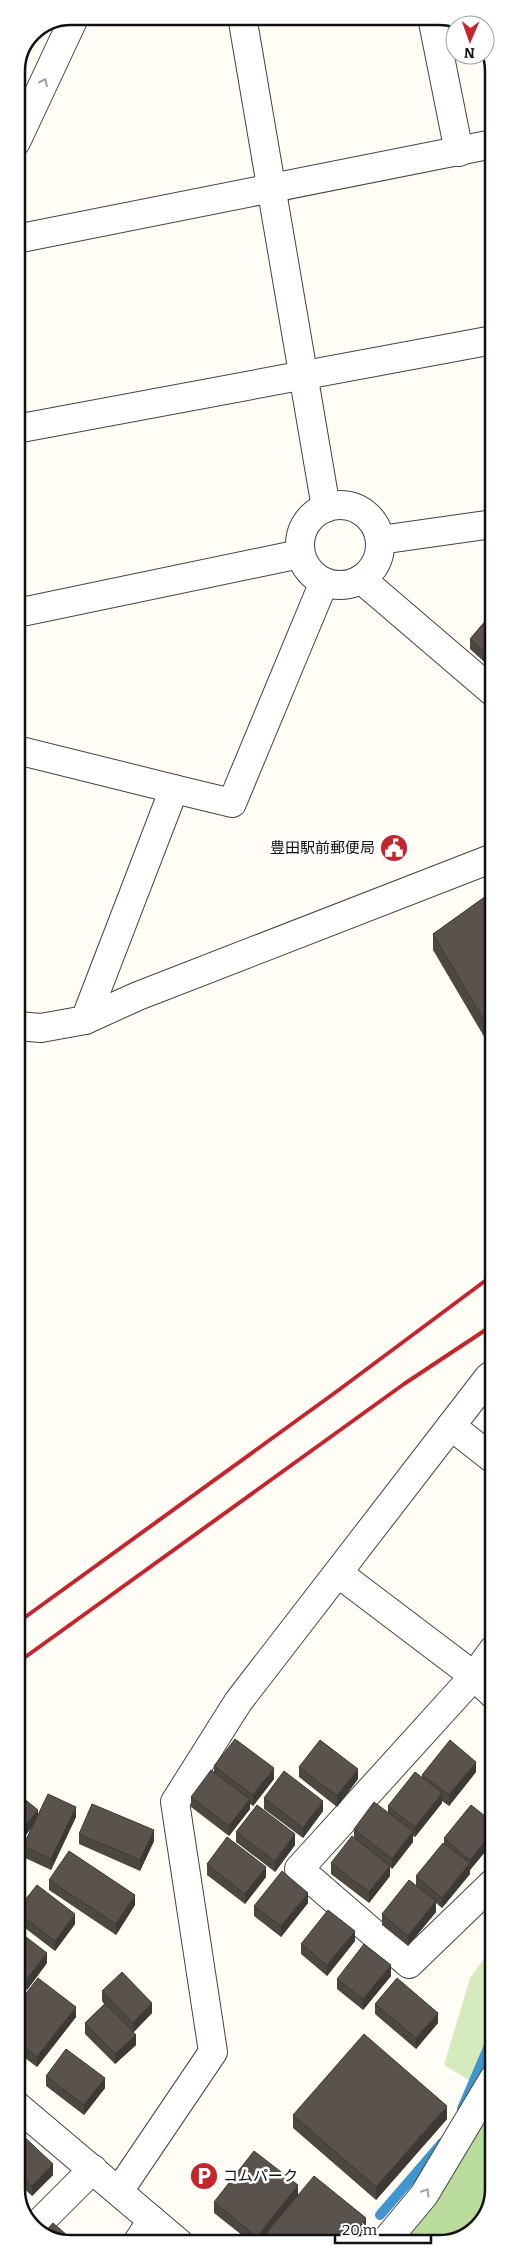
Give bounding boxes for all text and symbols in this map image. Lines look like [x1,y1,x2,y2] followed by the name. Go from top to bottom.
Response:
[445,15,495,65] north arrow
[464,44,475,61] text: N
[38,78,49,87] one-way arrow
[379,833,409,863] public building icon: 豊田駅前郵便局
[270,839,375,857] place label: 豊田駅前郵便局
[189,2161,219,2191] parking icon: コムパーク
[223,2167,298,2185] place label: コムパーク
[420,2188,429,2197] one-way arrow
[335,2212,431,2244] scale bar
[342,2221,378,2239] text: 20 m

